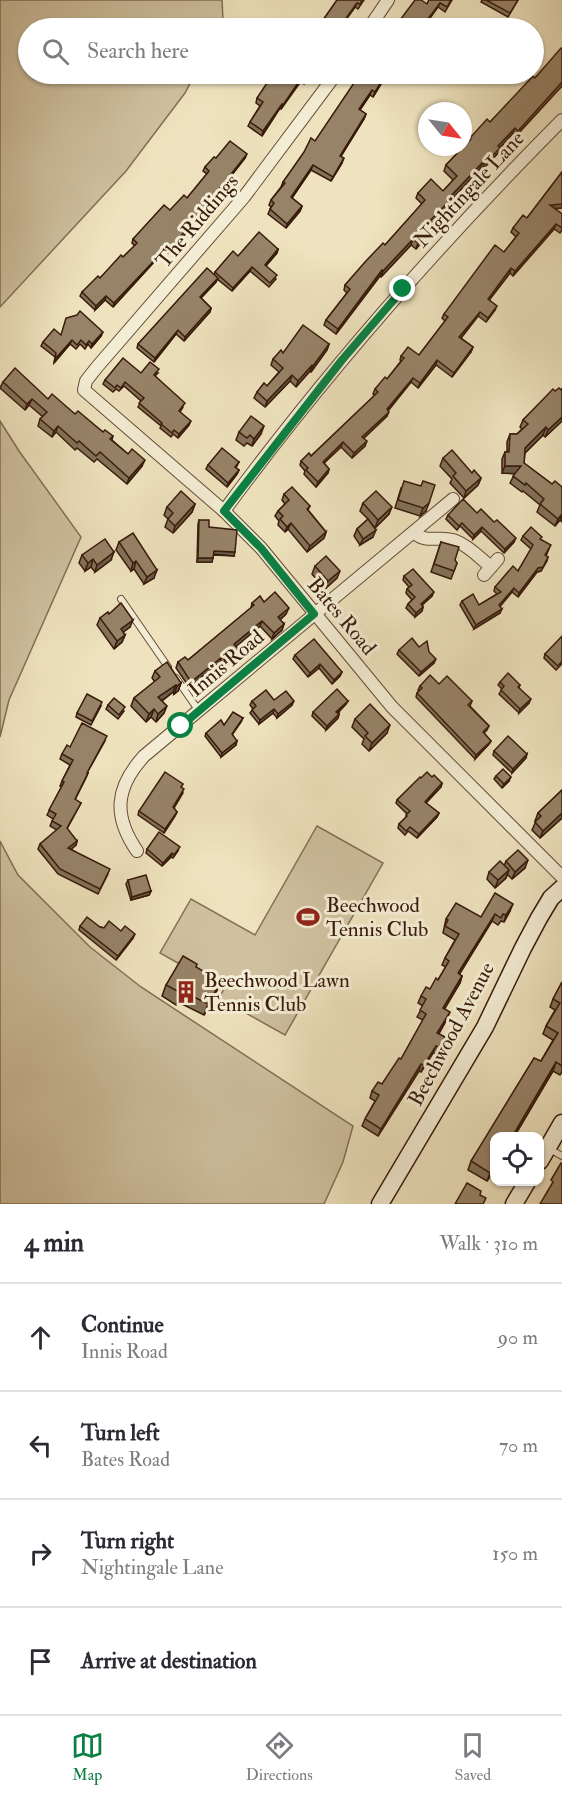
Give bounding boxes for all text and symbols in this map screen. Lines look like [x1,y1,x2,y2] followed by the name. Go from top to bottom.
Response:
[18,18,544,84] search box
[39,35,72,68] icon: search
[87,37,189,65] text: Search here
[418,102,472,156] north arrow
[408,125,530,253] street label: Nightingale Lane
[150,169,245,274] street label: The Riddings
[389,275,415,301] route end
[301,572,382,661] street label: Bates Road
[183,623,270,703] street label: Innis Road
[167,712,193,738] route start
[326,892,428,943] place label: Beechwood Tennis Club
[295,904,321,930] sports icon: Beechwood Tennis Club
[402,957,501,1111] street label: Beechwood Avenue
[204,967,350,1018] place label: Beechwood Lawn Tennis Club
[173,979,199,1005] building icon: Beechwood Lawn Tennis Club
[490,1132,544,1186] map controls
[490,1132,544,1186] button: locate
[24,1227,84,1259] text: 4 min
[439,1231,538,1256] text: Walk · 310 m
[81,1311,164,1339] text: Continue
[24,1321,57,1354] icon: ahead
[498,1325,538,1350] text: 90 m
[81,1339,168,1364] text: Innis Road
[81,1419,160,1447] text: Turn left
[24,1429,57,1462] icon: left
[499,1433,538,1458] text: 70 m
[81,1447,170,1472] text: Bates Road
[81,1527,174,1555] text: Turn right
[24,1537,57,1570] icon: right
[492,1541,538,1566] text: 150 m
[81,1555,224,1580] text: Nightingale Lane
[24,1645,57,1678] icon: arrive
[81,1647,257,1675] text: Arrive at destination
[71,1729,104,1785] tab: Map
[246,1729,313,1785] tab: Directions
[455,1729,491,1785] tab: Saved

